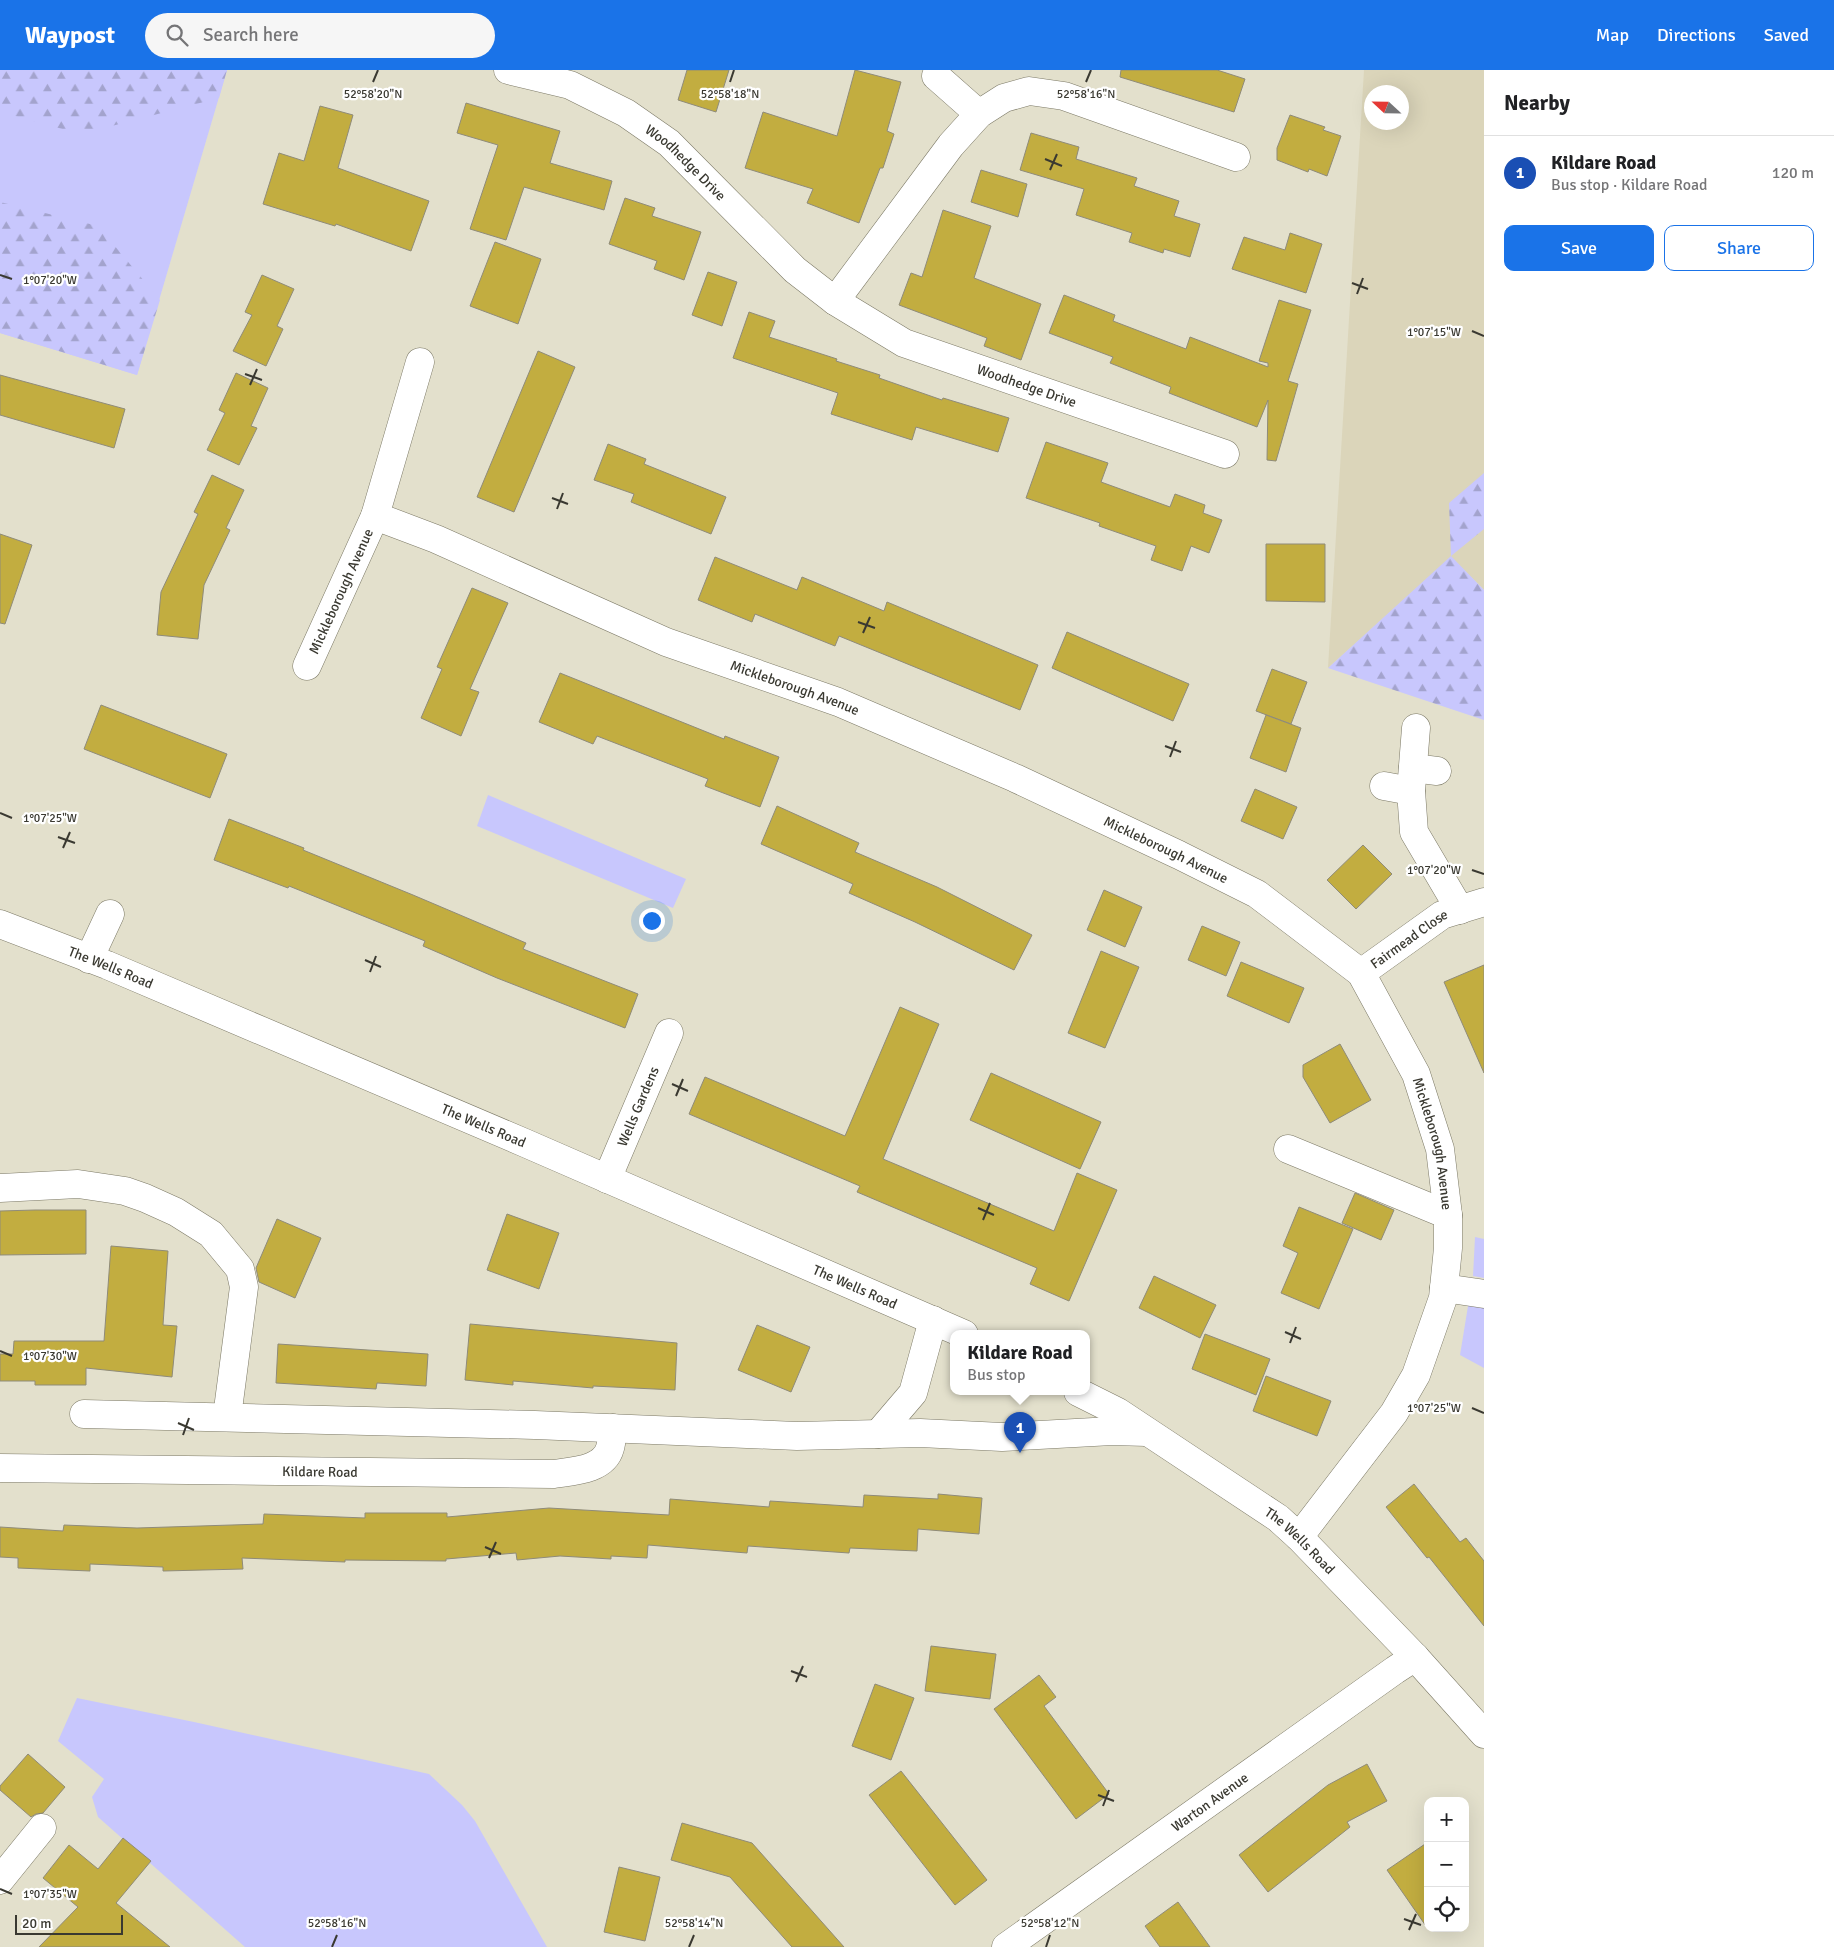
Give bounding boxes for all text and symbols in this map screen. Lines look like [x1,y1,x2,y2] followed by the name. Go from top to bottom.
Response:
[145,13,495,58] search box
[25,20,115,50] text: Waypost
[163,21,191,49] icon: search
[203,23,299,47] text: Search here
[1596,24,1629,46] text: Map
[1657,24,1736,46] text: Directions
[1764,24,1809,46] text: Saved
[1364,85,1409,130] north arrow
[344,87,402,102] text: 52°58'20"N
[701,87,759,102] text: 52°58'18"N
[1057,87,1115,102] text: 52°58'16"N
[1504,90,1570,116] text: Nearby
[642,121,729,204] street label: Woodhedge Drive
[1551,151,1656,175] text: Kildare Road
[1516,163,1524,183] text: 1
[1772,163,1814,183] text: 120 m
[1551,175,1708,195] text: Bus stop · Kildare Road
[1504,225,1654,271] button: Save
[1664,225,1814,271] button: Share
[23,273,77,288] text: 1°07'20"W
[1407,325,1461,340] text: 1°07'15"W
[975,361,1079,411] street label: Woodhedge Drive
[305,526,377,657] street label: Mickleborough Avenue
[728,657,862,719] street label: Mickleborough Avenue
[23,811,77,826] text: 1°07'25"W
[1101,813,1231,887] street label: Mickleborough Avenue
[1407,863,1461,878] text: 1°07'20"W
[1367,906,1450,973] street label: Fairmead Close
[639,908,665,934] your location
[66,943,156,993] street label: The Wells Road
[614,1064,663,1149] street label: Wells Gardens
[1409,1075,1455,1211] street label: Mickleborough Avenue
[439,1100,528,1151] street label: The Wells Road
[810,1261,900,1313] street label: The Wells Road
[950,1330,1090,1395] popup
[967,1341,1073,1365] text: Kildare Road
[23,1349,77,1364] text: 1°07'30"W
[967,1365,1026,1385] text: Bus stop
[1407,1401,1461,1416] text: 1°07'25"W
[1004,1412,1036,1453] pin: 1
[282,1463,358,1481] street label: Kildare Road
[1262,1504,1338,1578] street label: The Wells Road
[1168,1769,1252,1836] street label: Warton Avenue
[1424,1797,1469,1932] map controls
[1424,1797,1469,1842] button: +
[1424,1842,1469,1887] button: −
[23,1887,77,1902] text: 1°07'35"W
[1424,1887,1469,1932] button: locate
[15,1912,122,1935] scale bar
[22,1915,51,1932] text: 20 m
[308,1916,366,1931] text: 52°58'16"N
[665,1916,723,1931] text: 52°58'14"N
[1021,1916,1079,1931] text: 52°58'12"N

